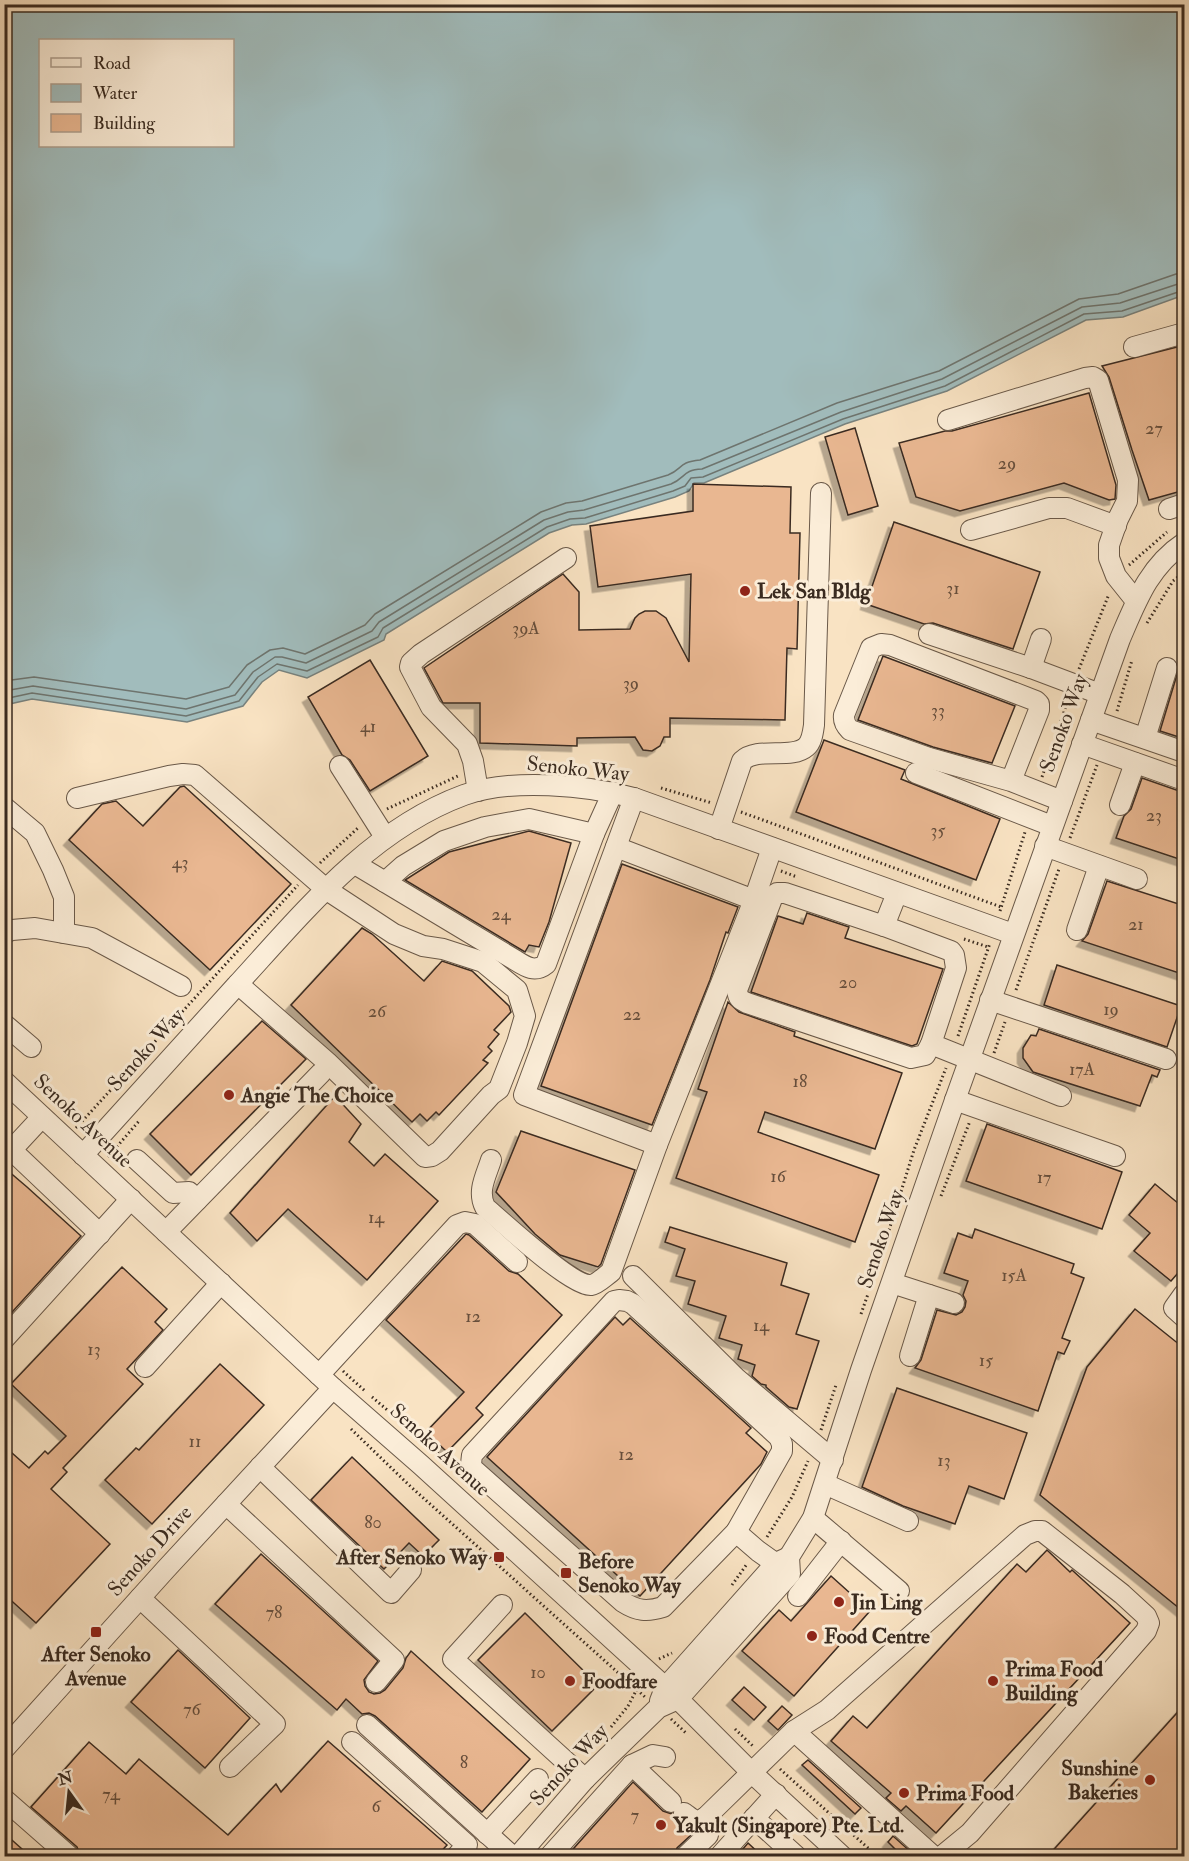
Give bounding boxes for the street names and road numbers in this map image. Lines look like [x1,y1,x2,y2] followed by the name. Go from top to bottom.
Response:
[1034,669,1094,776] street label: Senoko Way
[526,750,631,788] street label: Senoko Way
[102,1002,191,1097] street label: Senoko Way
[28,1068,139,1174] street label: Senoko Avenue
[852,1185,911,1292] street label: Senoko Way
[384,1398,496,1502] street label: Senoko Avenue
[102,1500,198,1602] street label: Senoko Drive
[524,1718,614,1812] street label: Senoko Way

